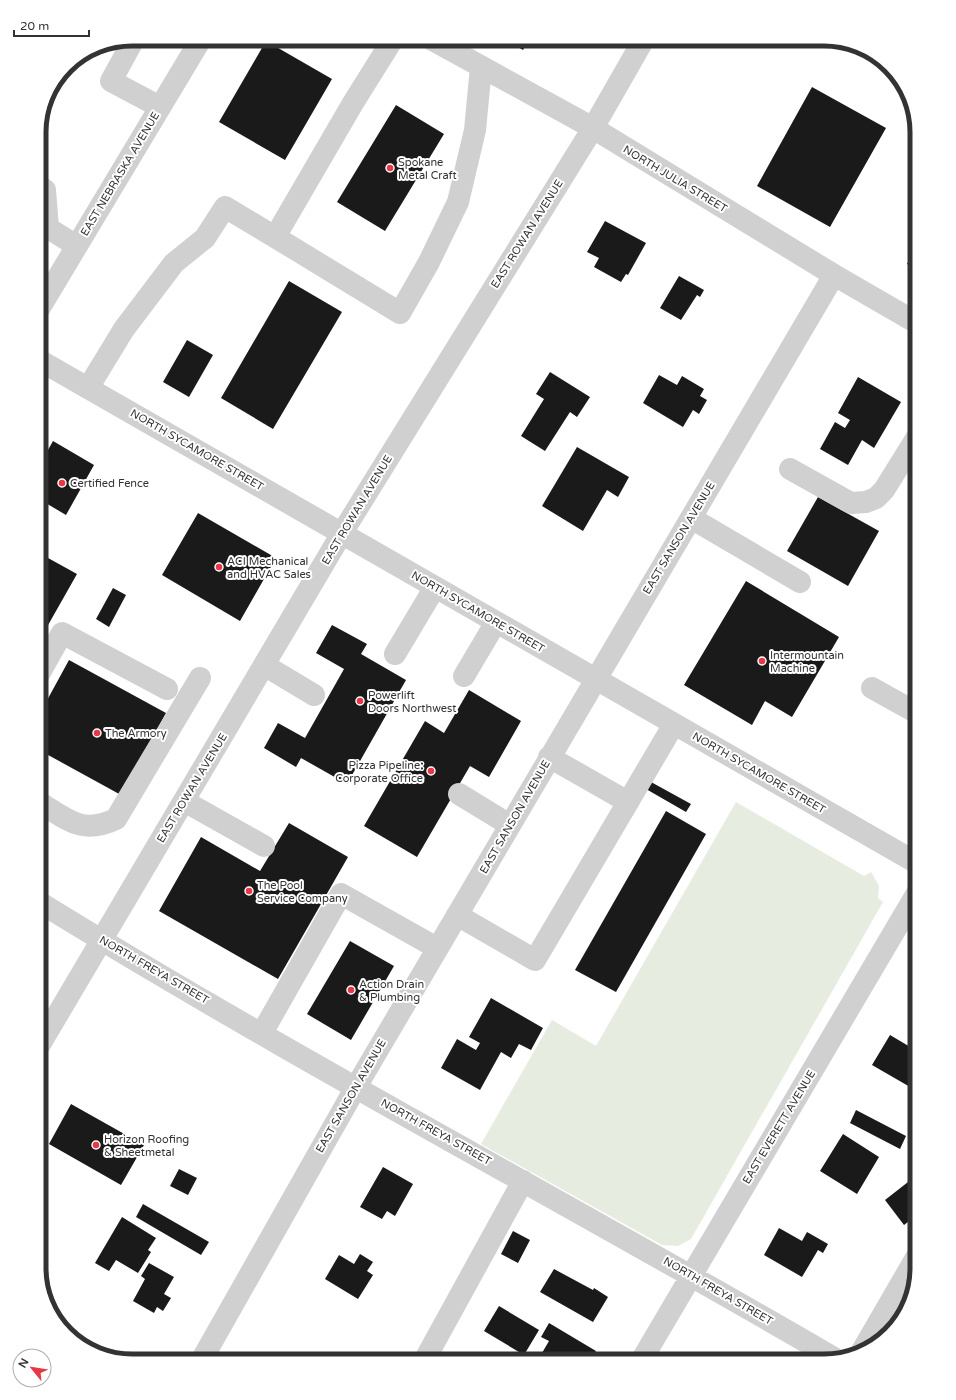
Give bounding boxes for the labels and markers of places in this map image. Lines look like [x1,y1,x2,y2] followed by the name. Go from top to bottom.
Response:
[398,156,457,182] place label: Spokane Metal Craft
[385,163,395,173] marker: Spokane Metal Craft
[70,477,149,490] place label: Certified Fence
[57,478,67,488] marker: Certified Fence
[227,555,311,581] place label: ACI Mechanical and HVAC Sales
[214,562,224,572] marker: ACI Mechanical and HVAC Sales
[770,649,844,675] place label: Intermountain Machine
[757,656,767,666] marker: Intermountain Machine
[368,689,456,715] place label: Powerlift Doors Northwest
[355,696,365,706] marker: Powerlift Doors Northwest
[105,727,167,740] place label: The Armory
[92,728,102,738] marker: The Armory
[335,759,423,785] place label: Pizza Pipeline: Corporate Office
[426,766,436,776] marker: Pizza Pipeline: Corporate Office
[257,879,348,905] place label: The Pool Service Company
[244,886,254,896] marker: The Pool Service Company
[359,978,424,1004] place label: Action Drain & Plumbing
[346,985,356,995] marker: Action Drain & Plumbing
[104,1133,189,1159] place label: Horizon Roofing & Sheetmetal
[91,1140,101,1150] marker: Horizon Roofing & Sheetmetal

